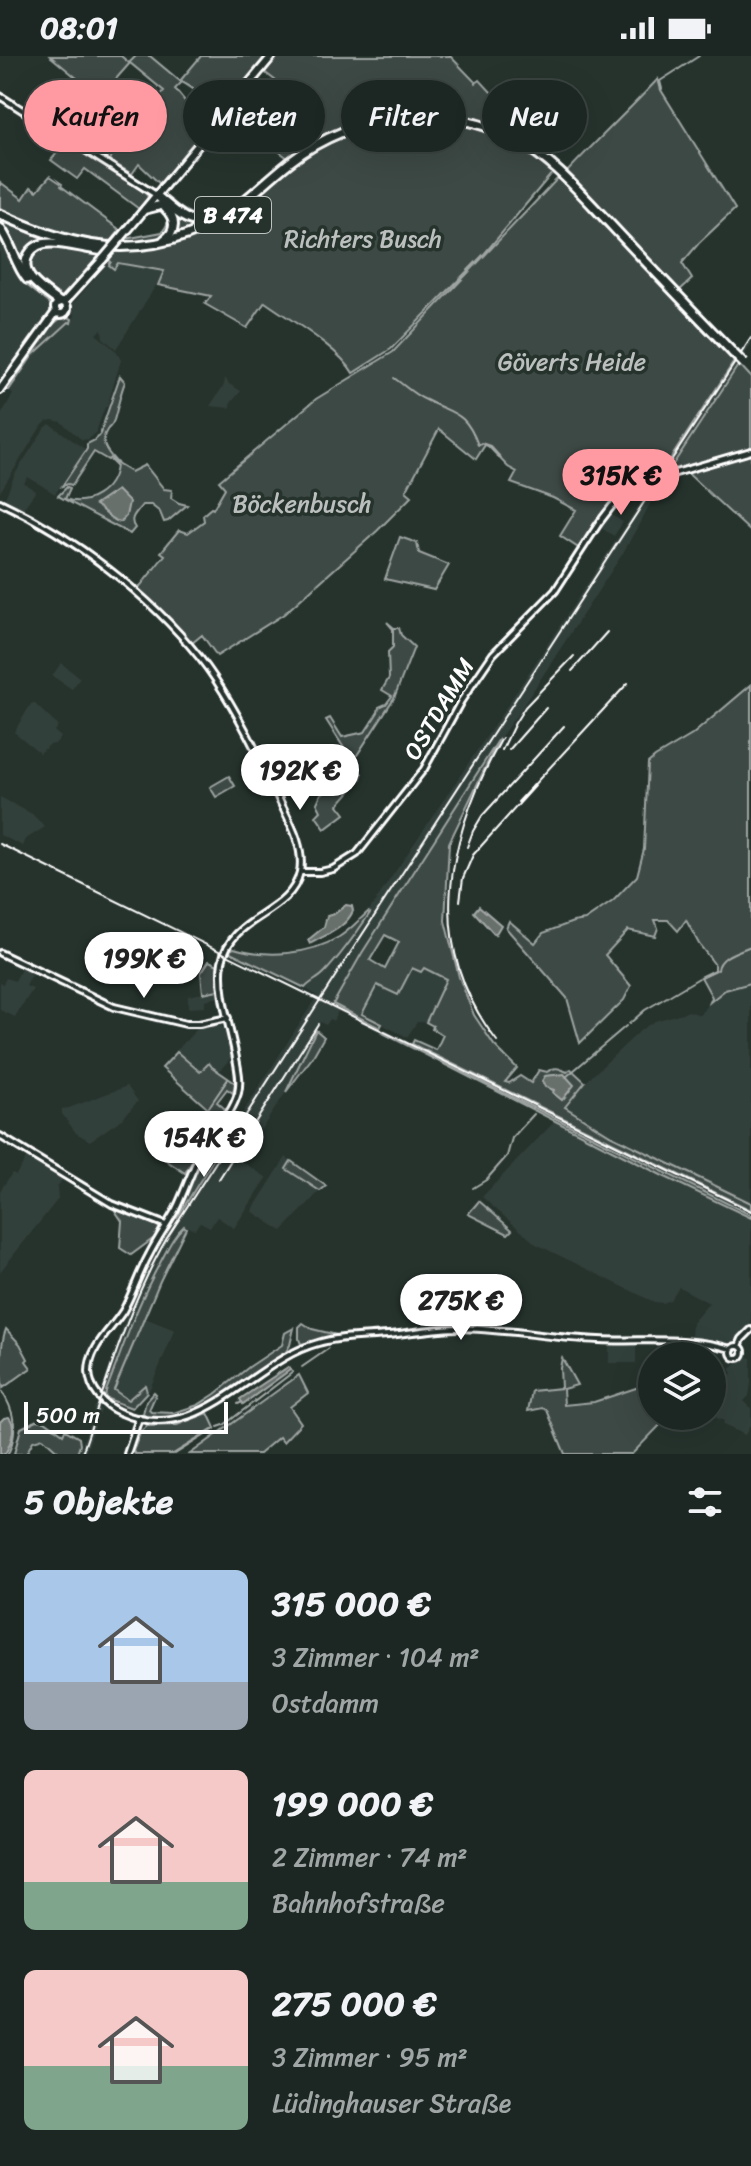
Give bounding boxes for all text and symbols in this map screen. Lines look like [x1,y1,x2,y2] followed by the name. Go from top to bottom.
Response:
[40,1,118,55] text: 08:01
[24,80,167,152] chip: Kaufen
[183,80,325,152] chip: Mieten
[341,80,466,152] chip: Filter
[482,80,587,152] chip: Neu
[195,197,271,233] road number: B 474
[284,218,442,260] park label: Richters Busch
[498,341,646,383] park label: Göverts Heide
[556,449,686,517] pin: 315K €
[580,452,662,498] text: 315K €
[232,483,372,525] park label: Böckenbusch
[392,649,486,768] street label: OSTDAMM
[235,744,365,812] pin: 192K €
[259,747,341,793] text: 192K €
[79,932,209,1000] pin: 199K €
[103,935,185,981] text: 199K €
[139,1111,269,1179] pin: 154K €
[162,1114,246,1160] text: 154K €
[396,1274,526,1342] pin: 275K €
[418,1277,504,1323] text: 275K €
[638,1342,726,1430] map controls
[638,1342,726,1430] button: layers
[36,1396,100,1435] text: 500 m
[24,1398,228,1434] scale bar
[24,1472,173,1532] text: 5 Objekte
[683,1480,727,1524] icon: filters
[272,1574,431,1634] text: 315 000 €
[88,1602,184,1698] icon: home
[272,1634,480,1680] text: 3 Zimmer · 104 m²
[272,1680,379,1726] text: Ostdamm
[272,1774,433,1834] text: 199 000 €
[88,1802,184,1898] icon: home
[272,1834,468,1880] text: 2 Zimmer · 74 m²
[272,1880,445,1926] text: Bahnhofstraße
[272,1974,437,2034] text: 275 000 €
[88,2002,184,2098] icon: home
[272,2034,468,2080] text: 3 Zimmer · 95 m²
[272,2080,511,2126] text: Lüdinghauser Straße

